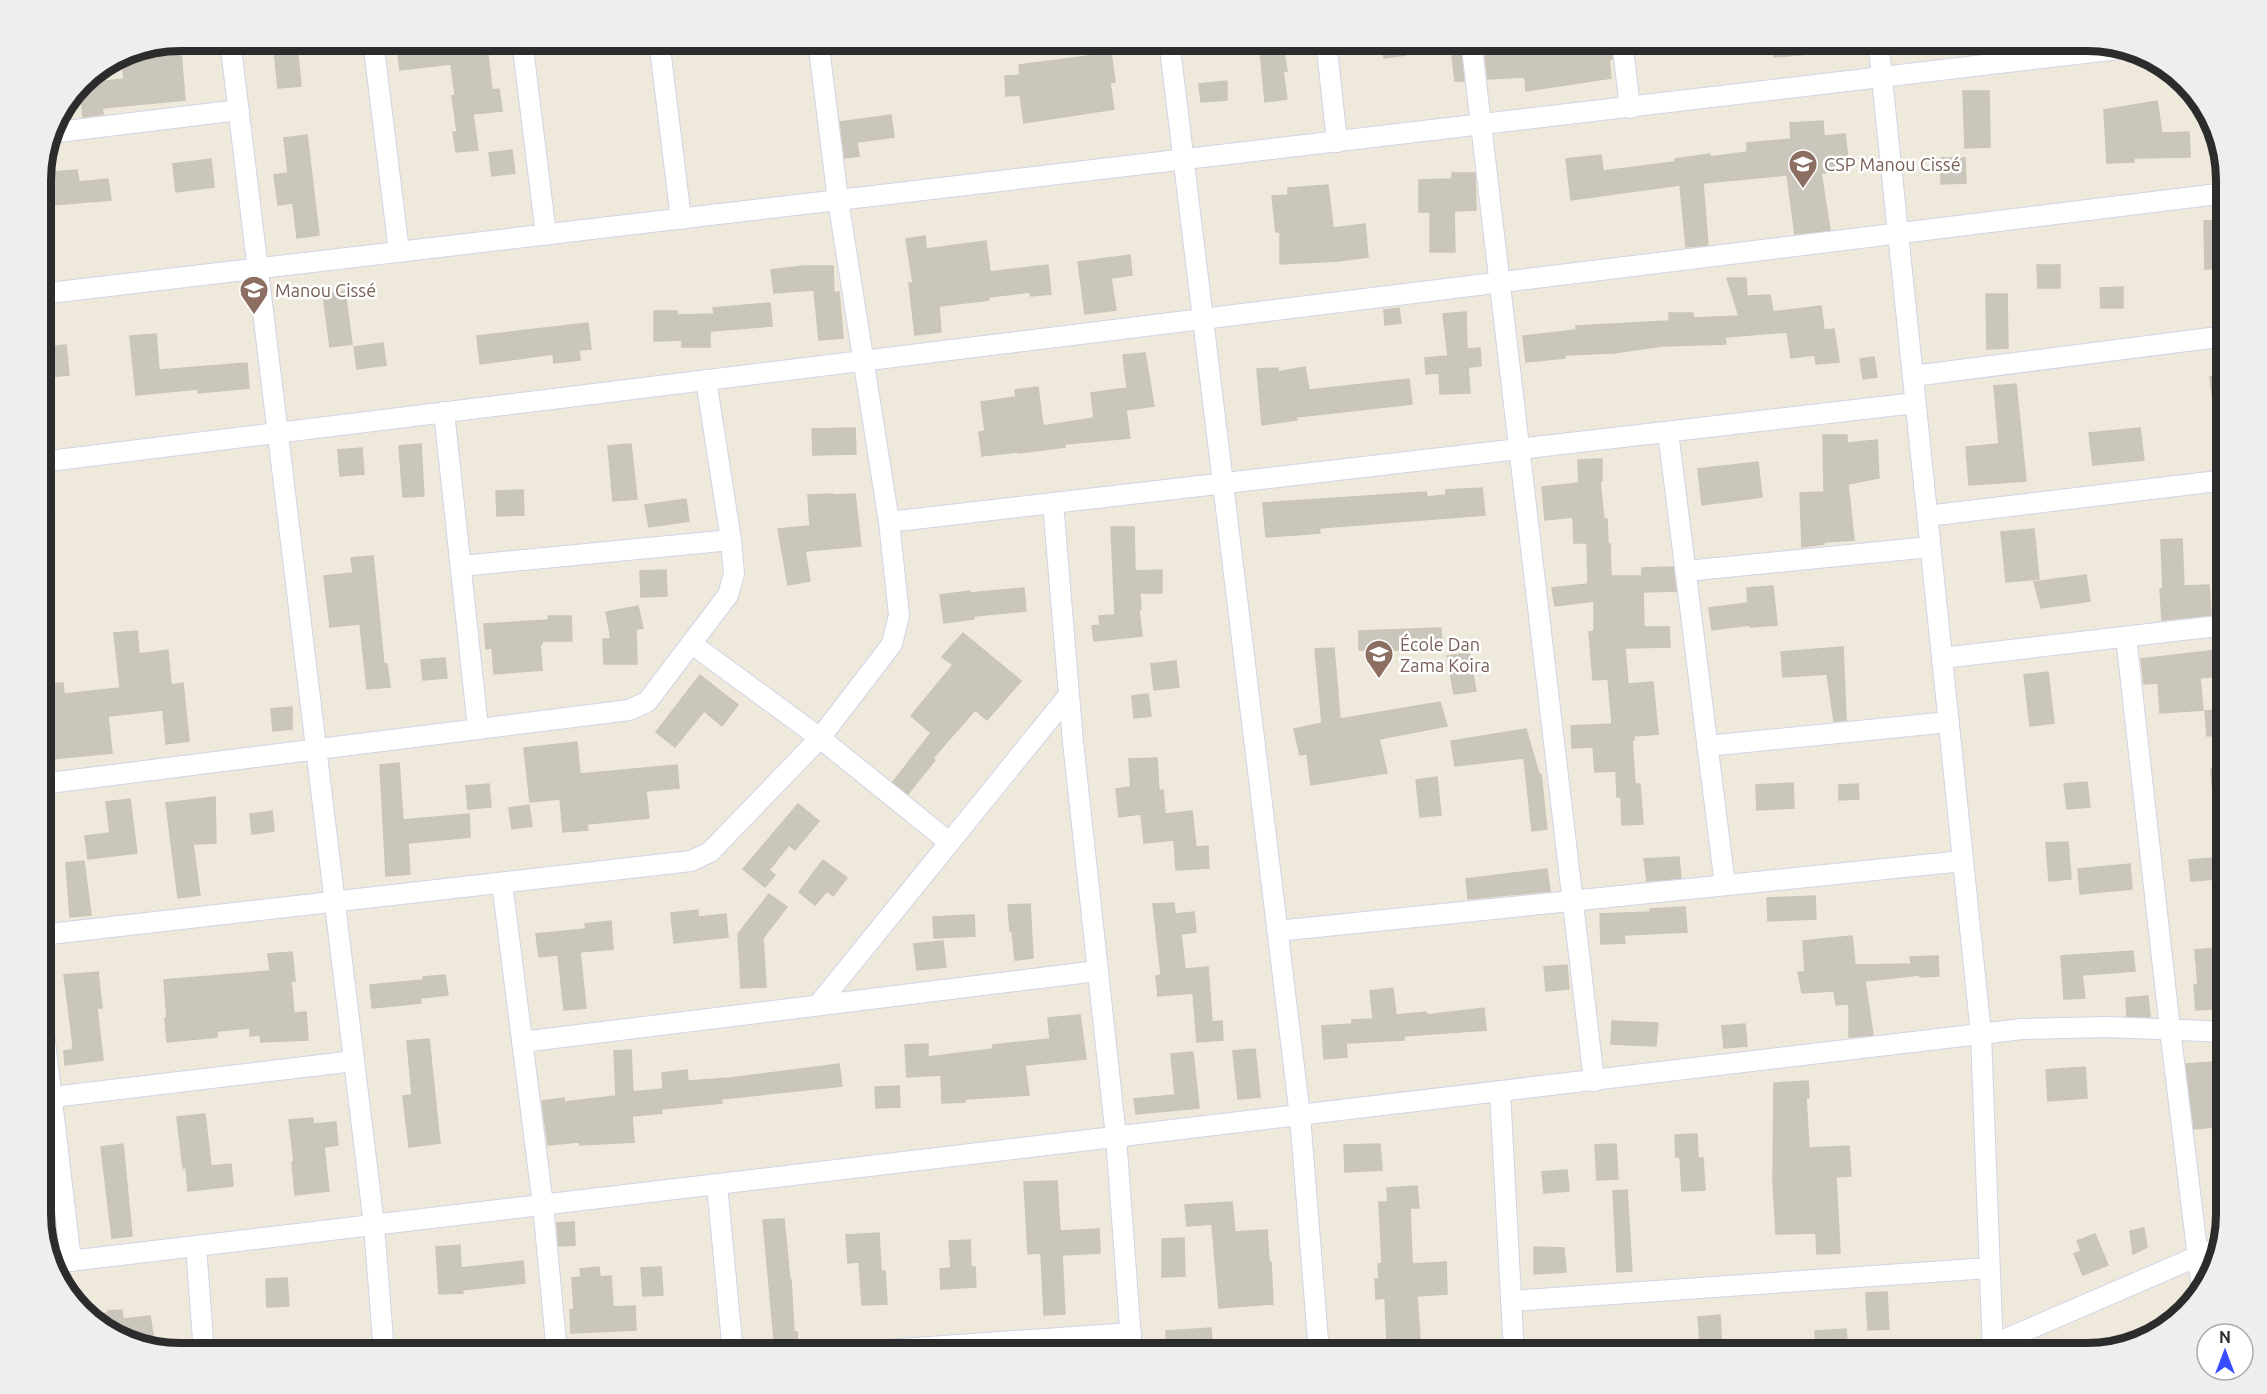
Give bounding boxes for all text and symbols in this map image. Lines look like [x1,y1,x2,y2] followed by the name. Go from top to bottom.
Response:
[1787,148,1819,190] school or university icon: CSP Manou Cissé
[1824,154,1961,174] place label: CSP Manou Cissé
[238,274,270,316] school or university icon: Manou Cissé
[275,280,376,300] place label: Manou Cissé
[1400,633,1490,675] place label: École Dan Zama Koira
[1363,638,1395,680] school or university icon: École Dan Zama Koira
[2195,1322,2255,1382] north arrow
[2219,1328,2231,1346] text: N

